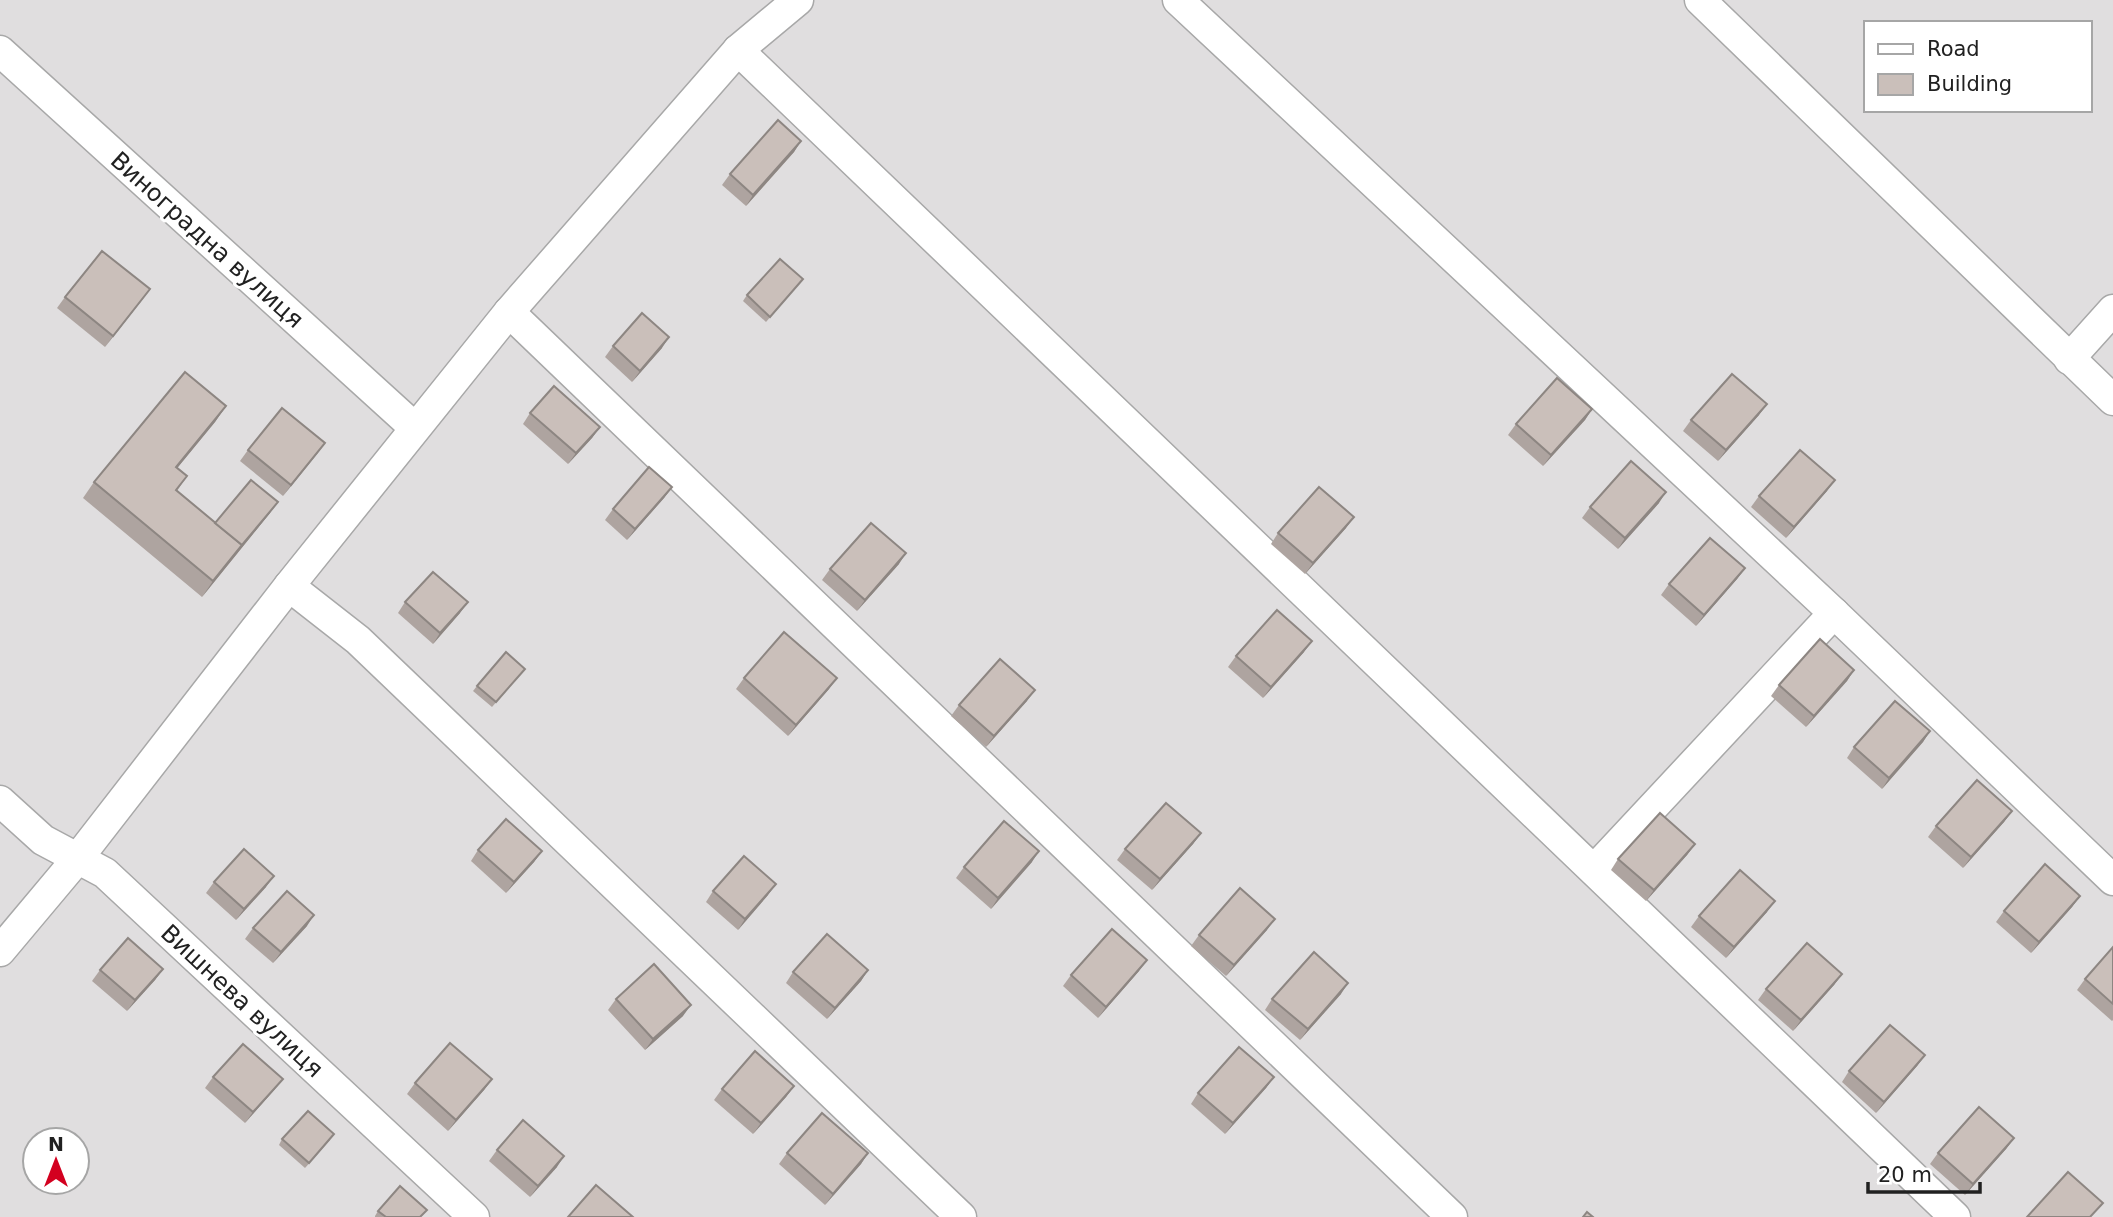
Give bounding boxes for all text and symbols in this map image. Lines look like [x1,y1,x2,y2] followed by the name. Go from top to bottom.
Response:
[1864,21,2092,112] legend
[1927,37,1980,61] text: Road
[1927,72,2012,96] text: Building
[105,146,309,334] street label: Виноградна вулиця
[155,919,329,1083] street label: Вишнева вулиця
[21,1126,91,1196] north arrow
[48,1133,64,1155] text: N
[1868,1150,1980,1194] scale bar
[1878,1163,1932,1187] text: 20 m

